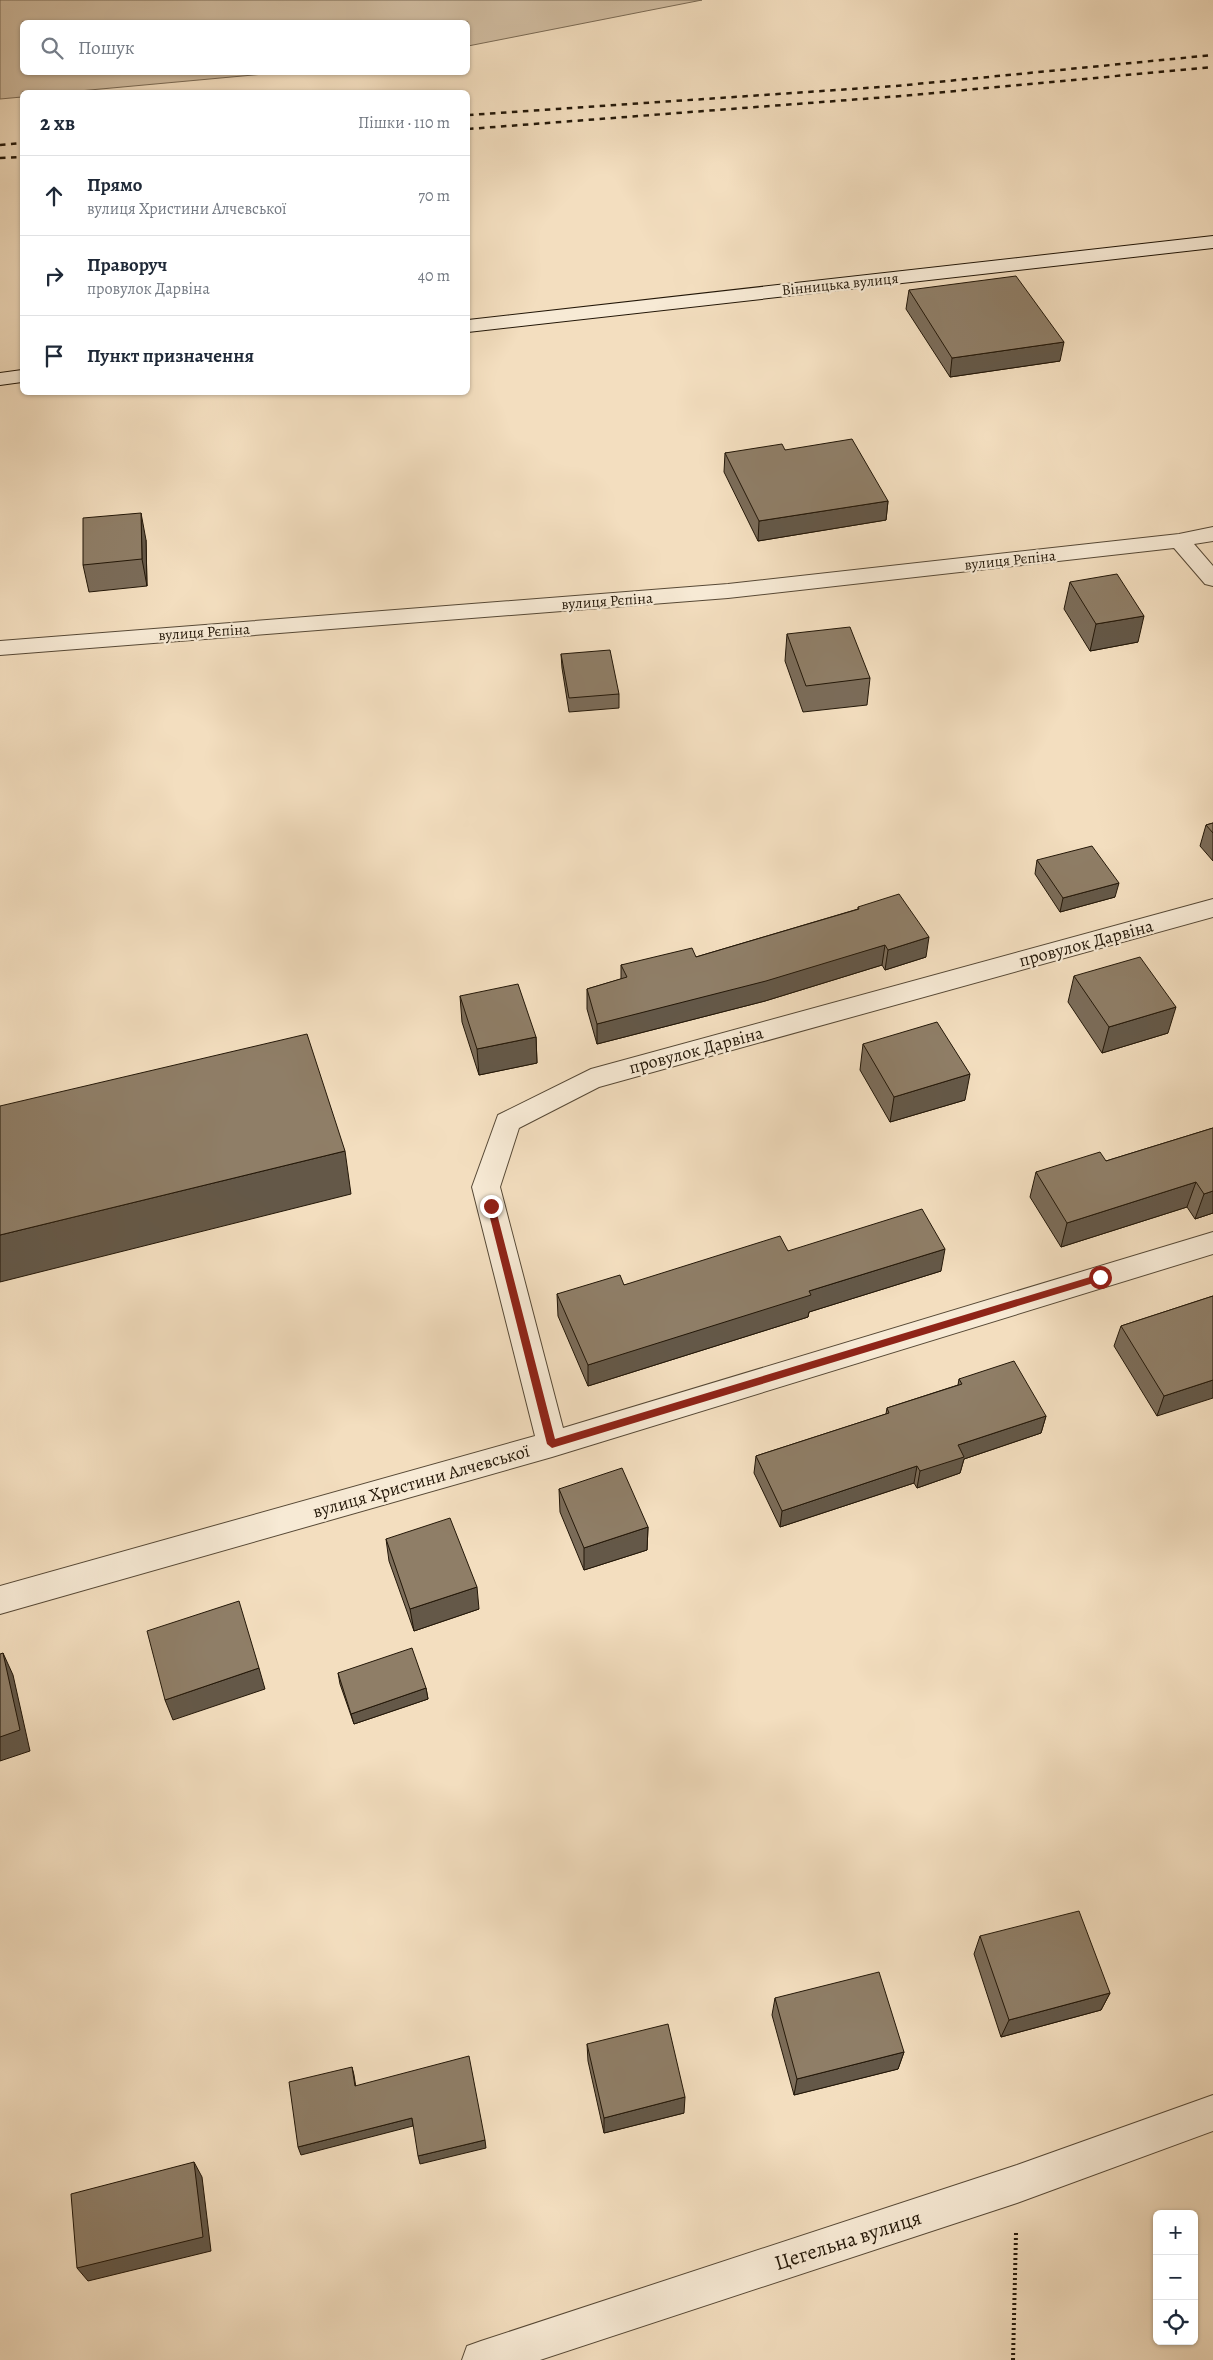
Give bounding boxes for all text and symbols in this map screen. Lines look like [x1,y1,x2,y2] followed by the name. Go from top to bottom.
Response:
[20,20,470,75] search box
[38,34,66,62] icon: search
[78,35,135,61] text: Пошук
[40,109,75,137] text: 2 хв
[358,112,450,134] text: Пішки · 110 m
[87,172,142,198] text: Прямо
[40,182,68,210] icon: ahead
[418,185,450,207] text: 70 m
[87,198,287,220] text: вулиця Христини Алчевської
[87,252,167,278] text: Праворуч
[40,262,68,290] icon: right
[418,265,450,287] text: 40 m
[781,268,899,300] street label: Вінницька вулиця
[87,278,210,300] text: провулок Дарвіна
[40,342,68,370] icon: arrive
[87,343,254,369] text: Пункт призначення
[963,545,1057,575] street label: вулиця Рєпіна
[561,588,653,614] street label: вулиця Рєпіна
[158,619,250,645] street label: вулиця Рєпіна
[1016,913,1156,972] street label: провулок Дарвіна
[626,1020,766,1079] street label: провулок Дарвіна
[480,1195,503,1218] route end
[1089,1266,1112,1289] route start
[310,1439,532,1523] street label: вулиця Христини Алчевської
[771,2203,925,2277] street label: Цегельна вулиця
[1153,2210,1198,2345] map controls
[1153,2210,1198,2255] button: +
[1153,2255,1198,2300] button: −
[1153,2300,1198,2345] button: locate

